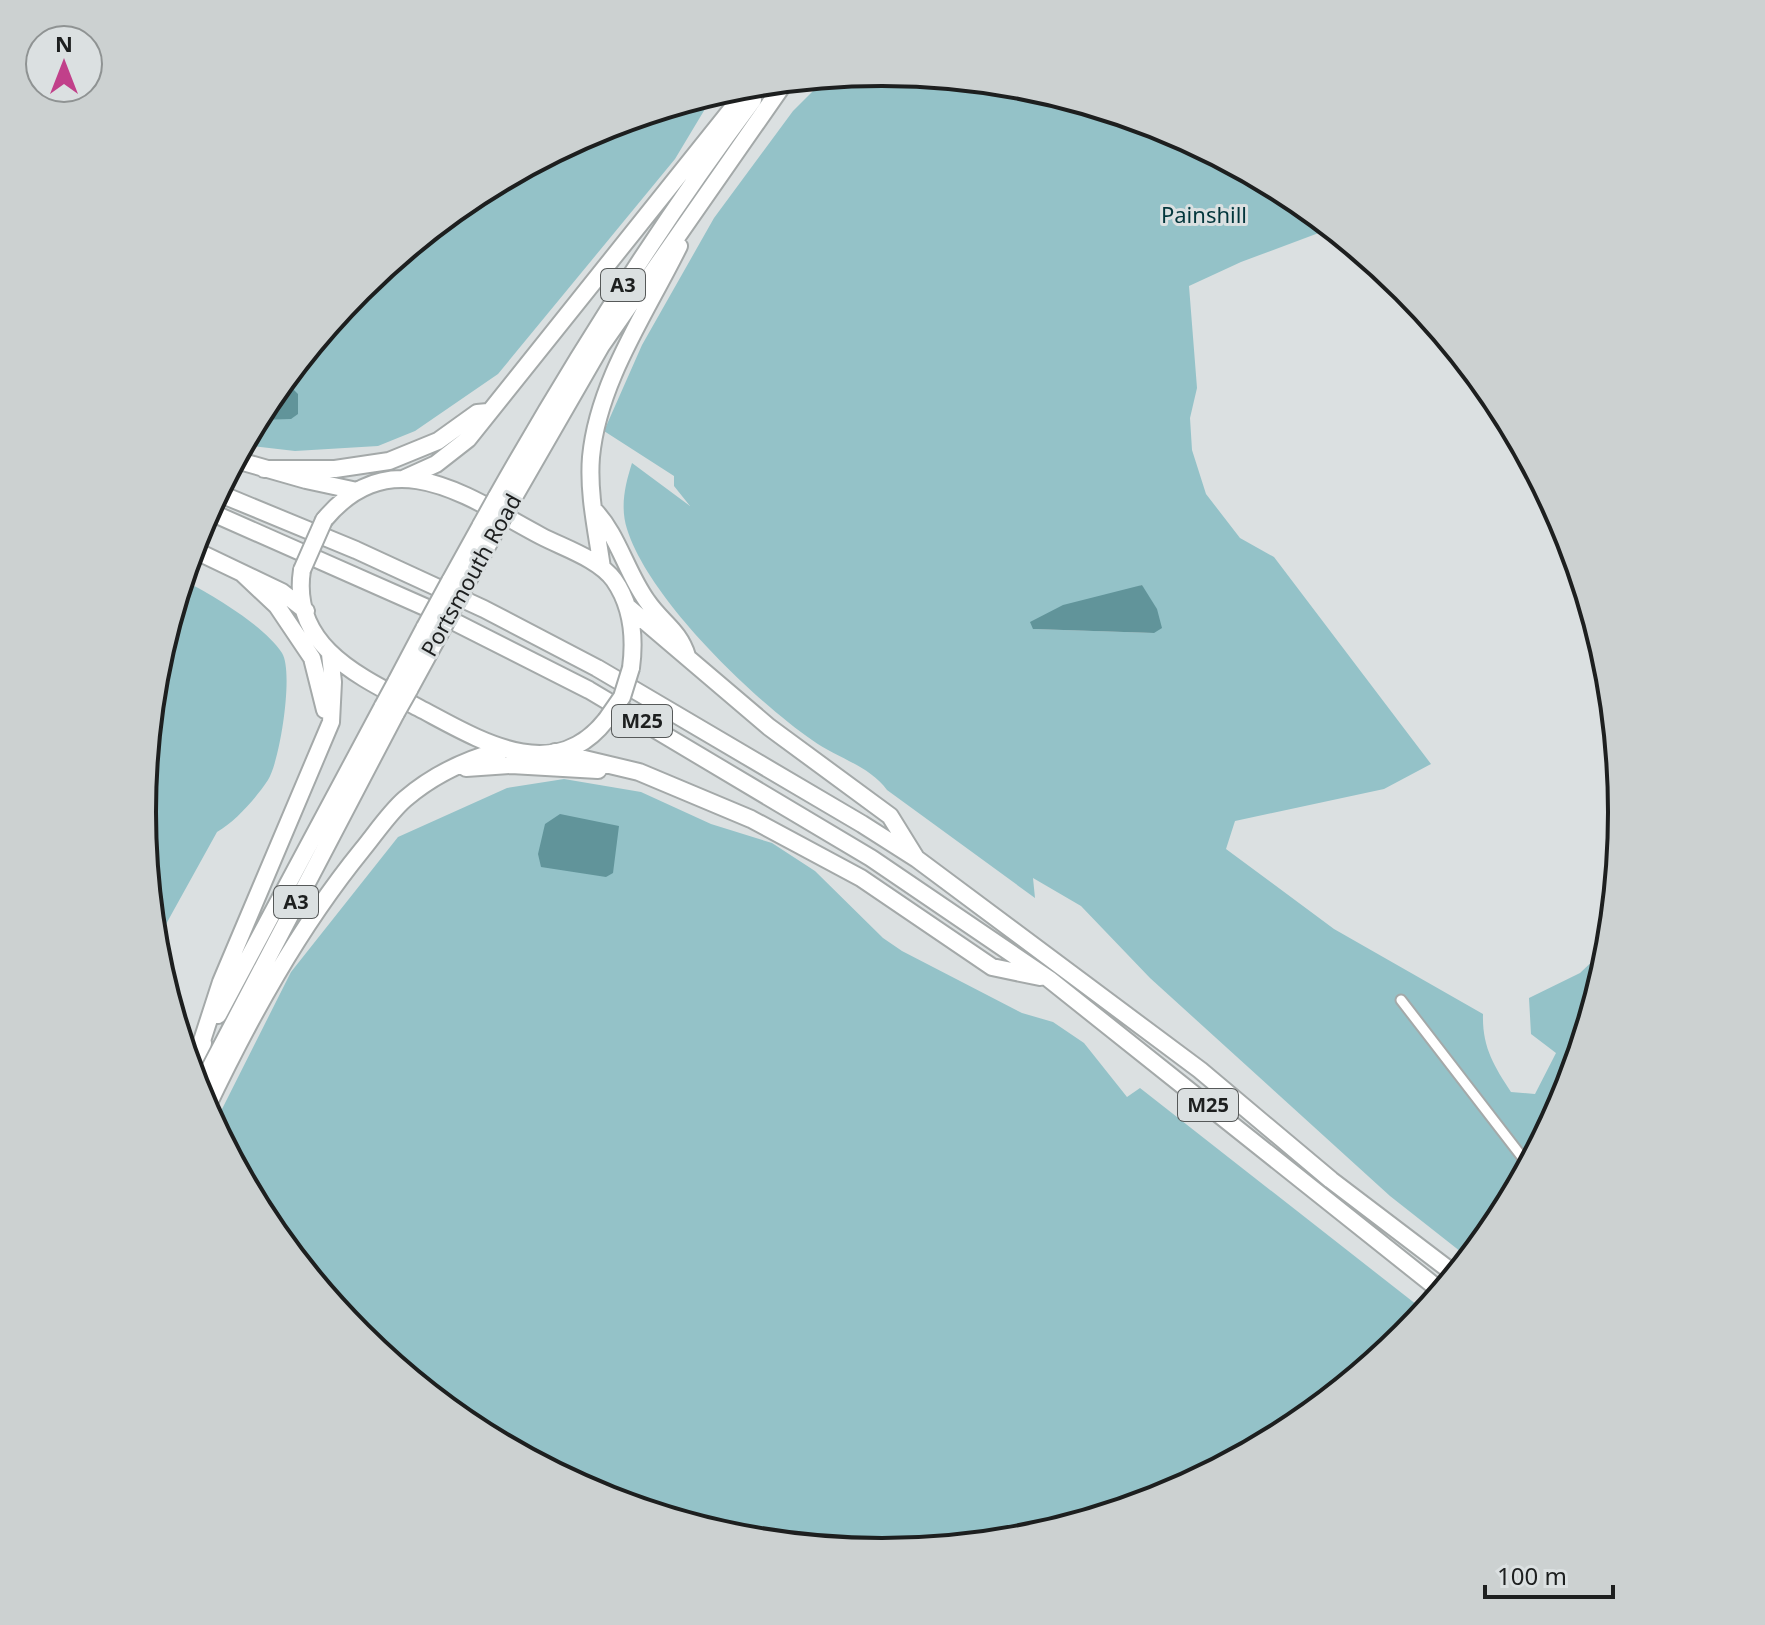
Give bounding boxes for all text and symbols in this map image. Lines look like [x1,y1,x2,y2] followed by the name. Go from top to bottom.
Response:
[24,24,104,104] north arrow
[55,28,73,58] text: N
[1161,199,1247,229] park label: Painshill
[601,269,645,301] road number: A3
[413,488,527,661] street label: Portsmouth Road
[612,705,672,737] road number: M25
[274,886,318,918] road number: A3
[1178,1089,1238,1121] road number: M25
[1485,1549,1613,1599] scale bar
[1497,1559,1567,1592] text: 100 m

